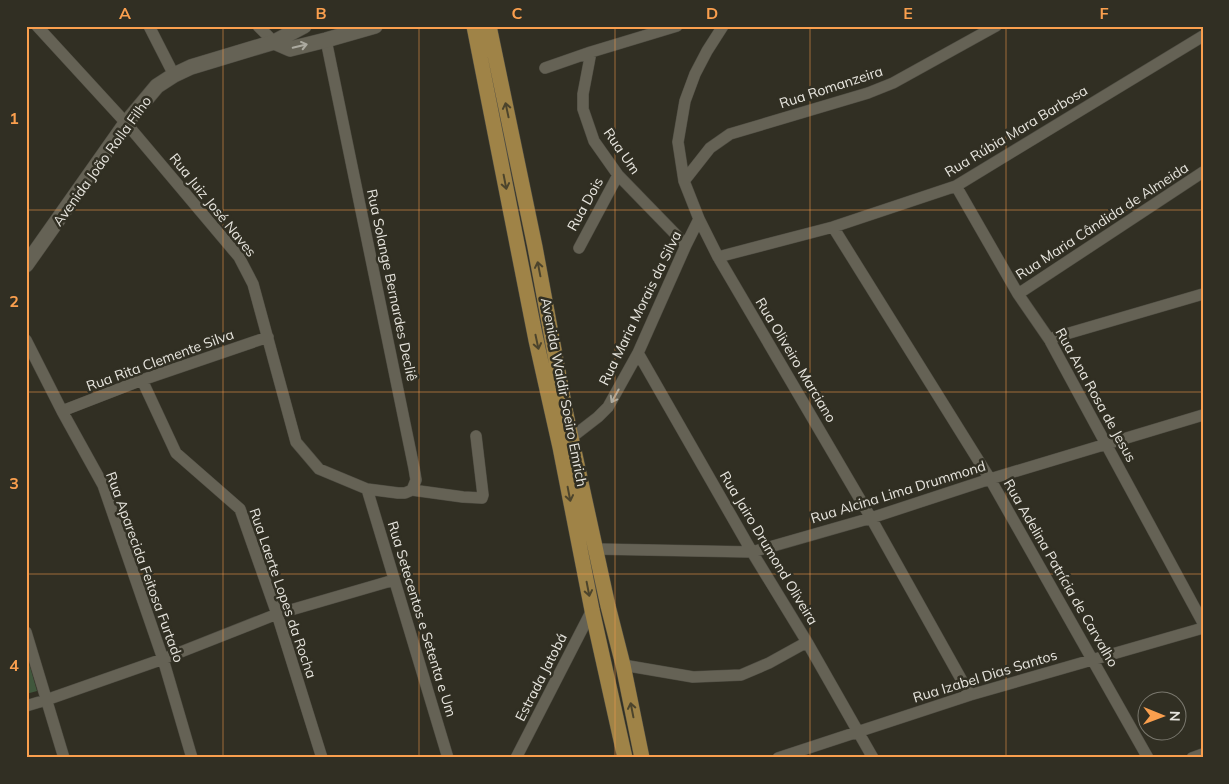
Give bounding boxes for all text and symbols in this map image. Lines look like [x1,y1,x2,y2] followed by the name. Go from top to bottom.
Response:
[119,3,131,23] text: A
[315,3,327,23] text: B
[512,3,523,23] text: C
[706,3,718,23] text: D
[903,3,913,23] text: E
[1099,3,1109,23] text: F
[291,41,307,50] one-way arrow
[777,62,885,112] street label: Rua Romanzeira
[941,81,1091,181] street label: Rua Rúbia Mara Barbosa
[49,92,155,230] street label: Avenida João Rolla Filho
[501,102,511,118] one-way arrow
[9,108,19,128] text: 1
[600,124,644,178] street label: Rua Um
[166,150,260,261] street label: Rua Juiz José Naves
[1012,158,1192,284] street label: Rua Maria Cândida de Almeida
[501,174,510,190] one-way arrow
[563,174,607,234] street label: Rua Dois
[363,187,421,383] street label: Rua Solange Bernardes Decliê
[595,228,685,388] street label: Rua Maria Morais da Silva
[534,261,544,277] one-way arrow
[9,291,19,311] text: 2
[752,294,840,426] street label: Rua Oliveiro Marciano
[537,296,591,488] street label: Avenida Waldir Soeiro Emrich
[84,325,236,395] street label: Rua Rita Clemente Silva
[1052,325,1140,465] street label: Rua Ana Rosa de Jesus
[533,333,542,349] one-way arrow
[609,388,619,403] one-way arrow
[808,457,988,527] street label: Rua Alcina Lima Drummond
[716,468,822,628] street label: Rua Jairo Drumond Oliveira
[102,469,188,665] street label: Rua Aparecida Feitosa Furtado
[9,473,19,493] text: 3
[1000,476,1122,670] street label: Rua Adelina Patrícia de Carvalho
[565,486,574,502] one-way arrow
[245,506,321,680] street label: Rua Laerte Lopes da Rocha
[384,519,460,719] street label: Rua Setecentos e Setenta e Um
[584,580,593,596] one-way arrow
[511,630,571,724] street label: Estrada Jatobá
[911,645,1059,707] street label: Rua Izabel Dias Santos
[9,655,19,675] text: 4
[1136,692,1186,742] north arrow
[627,702,637,718] one-way arrow
[1166,711,1184,722] text: N

